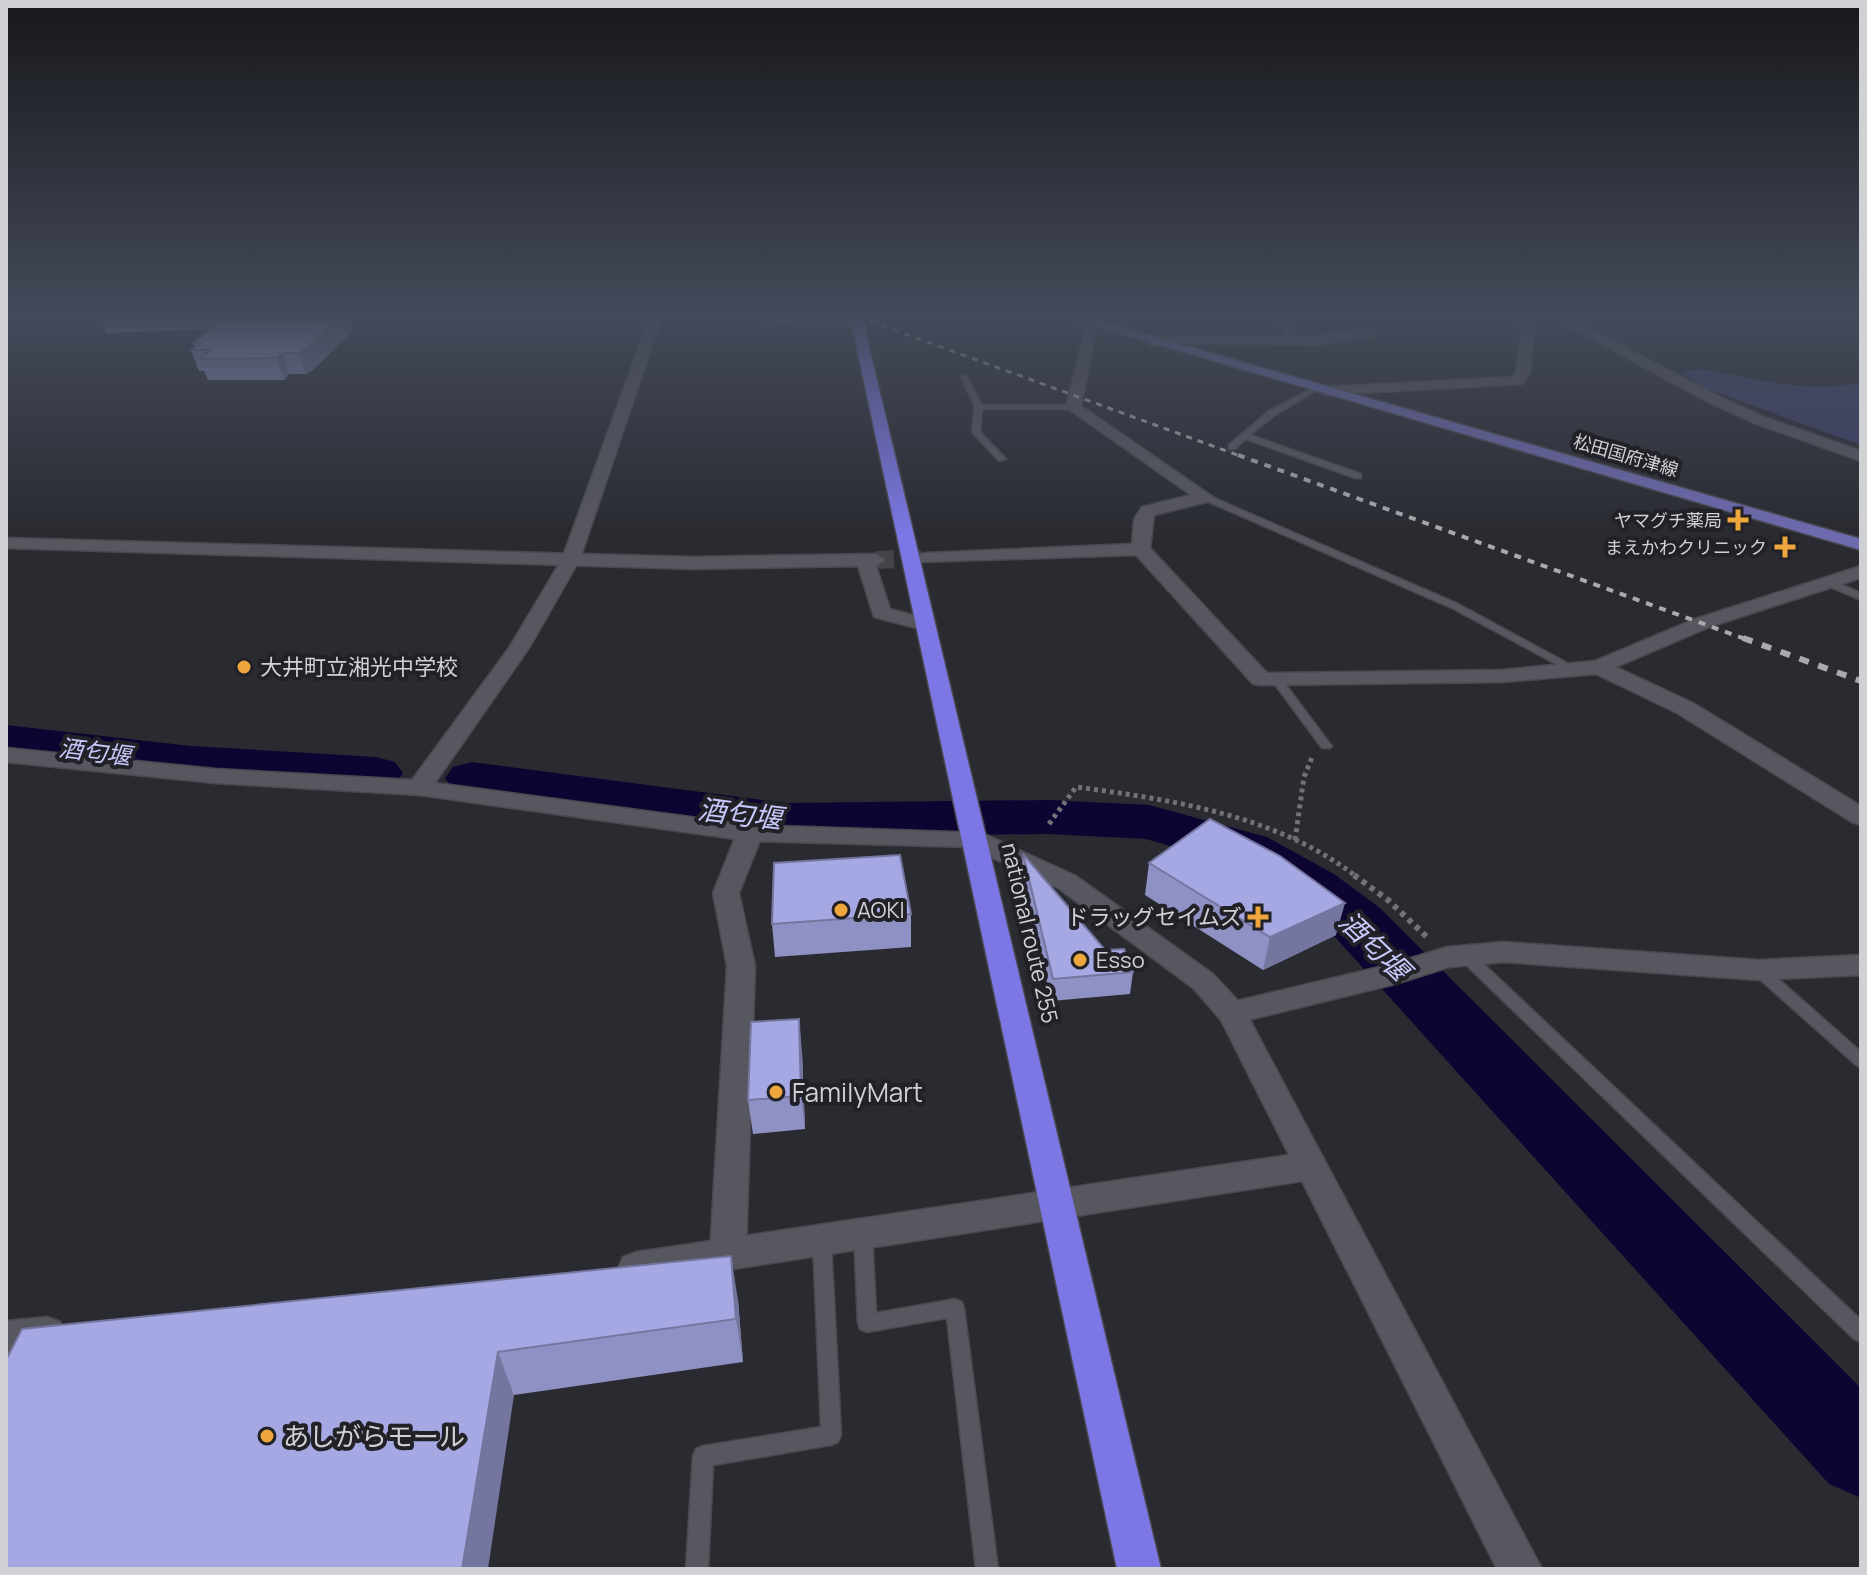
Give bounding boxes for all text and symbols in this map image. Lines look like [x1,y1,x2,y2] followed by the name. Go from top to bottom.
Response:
[1571,429,1681,481] street label: 松田国府津線
[1614,508,1722,532] place label: ヤマグチ薬局
[1729,511,1747,529] marker: ヤマグチ薬局
[1605,535,1767,559] place label: まえかわクリニック
[1774,536,1796,558] marker: まえかわクリニック
[260,652,458,682] place label: 大井町立湘光中学校
[235,658,253,676] marker: 大井町立湘光中学校
[57,730,137,772] water label: 酒匂堰
[696,789,789,838] water label: 酒匂堰
[995,840,1065,1026] street label: national route 255
[857,895,905,925] place label: AOKI
[832,901,850,919] marker: AOKI
[1066,902,1242,932] place label: ドラッグセイムズ
[1332,902,1422,991] water label: 酒匂堰
[1249,908,1267,926] marker: ドラッグセイムズ
[1096,945,1145,975] place label: Esso
[1071,951,1089,969] marker: Esso
[792,1074,923,1110] place label: FamilyMart
[767,1083,785,1101] marker: FamilyMart
[283,1418,465,1454] place label: あしがらモール
[258,1427,276,1445] marker: あしがらモール

